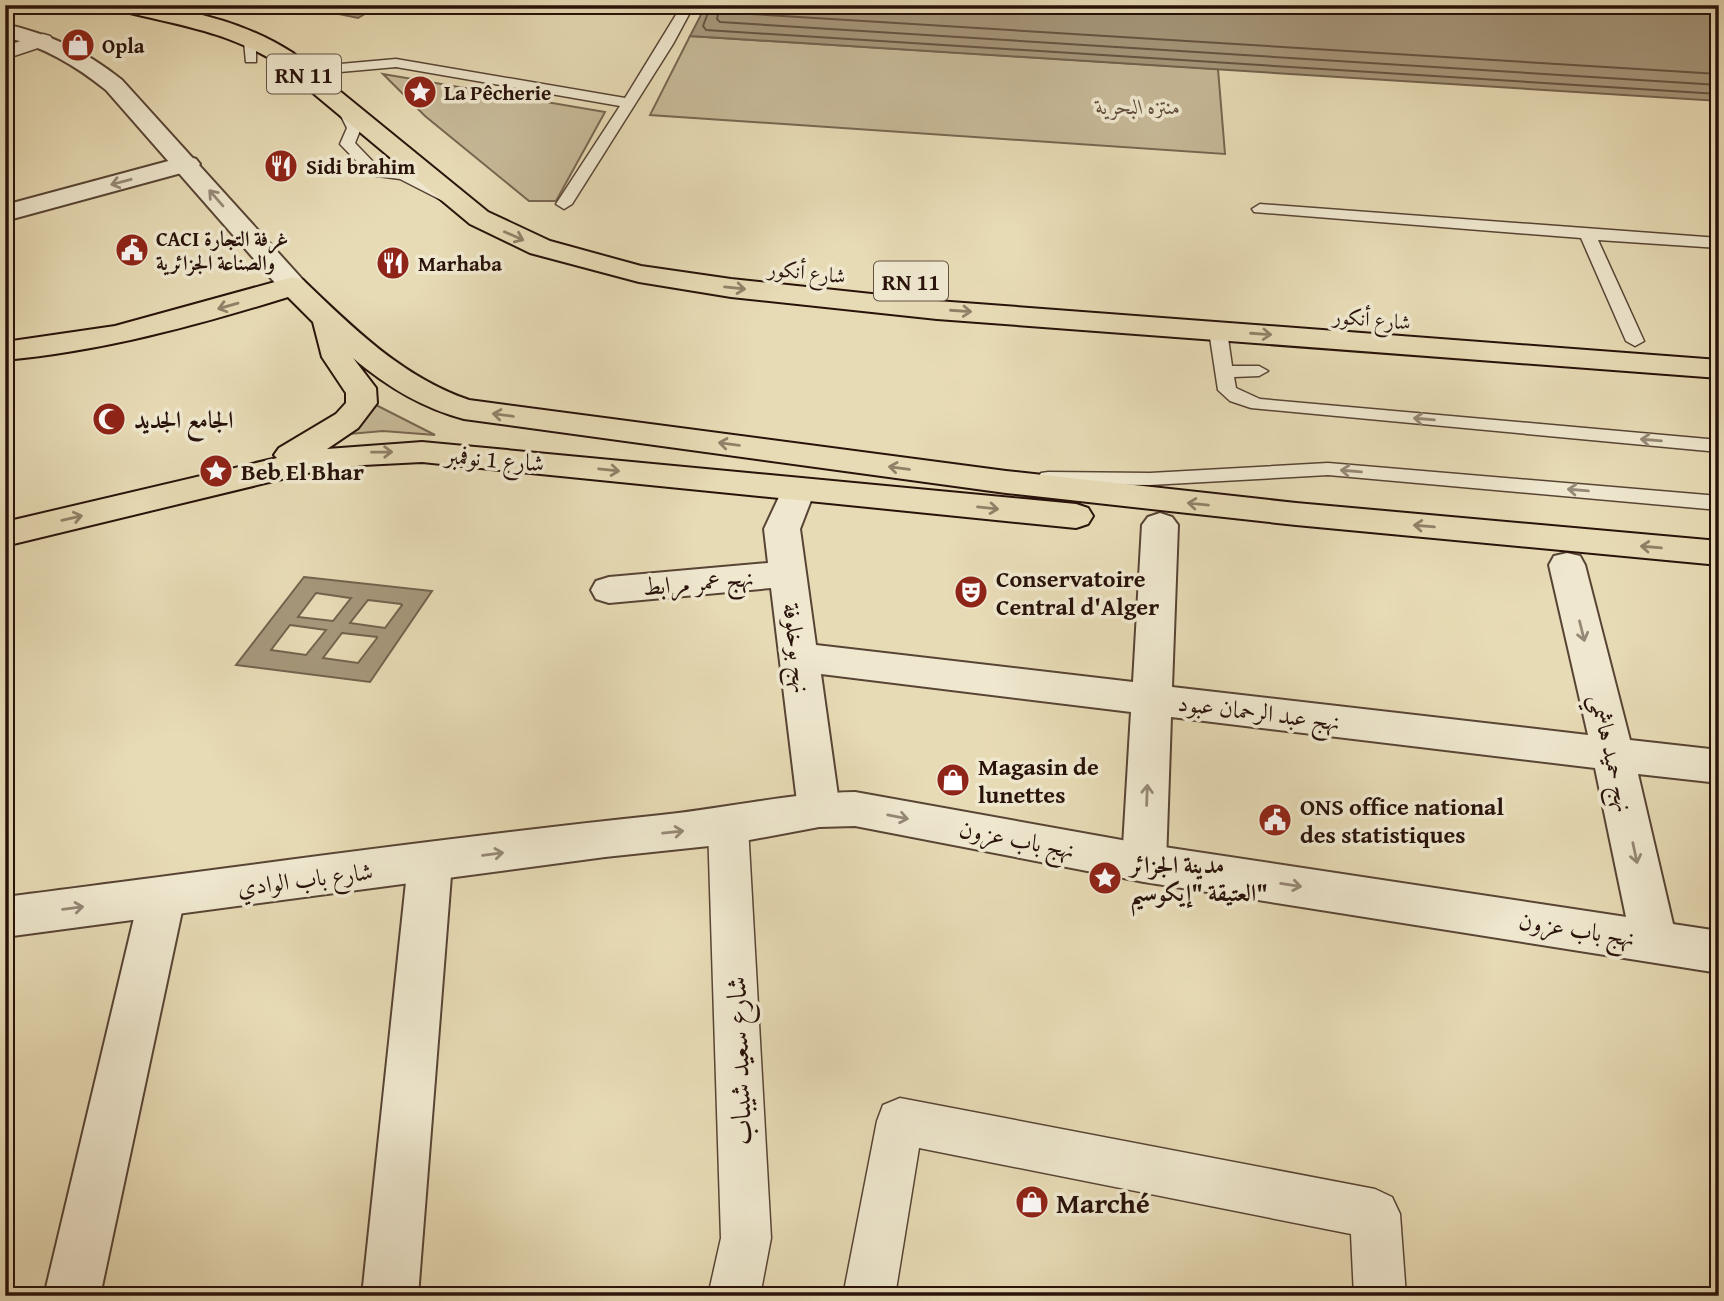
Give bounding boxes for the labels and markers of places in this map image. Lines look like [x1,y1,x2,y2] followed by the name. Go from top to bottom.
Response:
[59,26,97,64] shop icon: Opla
[102,30,145,61] place label: Opla
[401,73,439,111] place icon: La Pêcherie
[444,77,551,108] place label: La Pêcherie
[262,147,300,185] restaurant icon: Sidi brahim
[306,151,415,182] place label: Sidi brahim
[156,223,288,278] place label: CACI غرفة التجارة والصناعة الجزائرية
[113,231,151,269] public building icon: CACI غرفة التجارة والصناعة الجزائرية
[374,244,412,282] restaurant icon: Marhaba
[418,248,502,279] place label: Marhaba
[90,400,128,438] mosque icon: الجامع الجديد
[134,402,234,442] place label: الجامع الجديد
[197,452,235,490] place icon: Beb El Bhar
[241,454,364,489] place label: Beb El Bhar
[996,561,1159,624] place label: Conservatoire Central d'Alger
[952,573,990,611] theatre icon: Conservatoire Central d'Alger
[978,749,1099,812] place label: Magasin de lunettes
[934,761,972,799] shop icon: Magasin de lunettes
[1300,789,1504,852] place label: ONS office national des statistiques
[1256,801,1294,839] public building icon: ONS office national des statistiques
[1127,847,1268,917] place label: مدينة الجزائر العتيقة "إيكوسيم"
[1086,859,1124,897] place icon: مدينة الجزائر العتيقة "إيكوسيم"
[1056,1182,1150,1223] place label: Marché
[1013,1183,1051,1221] shop icon: Marché

